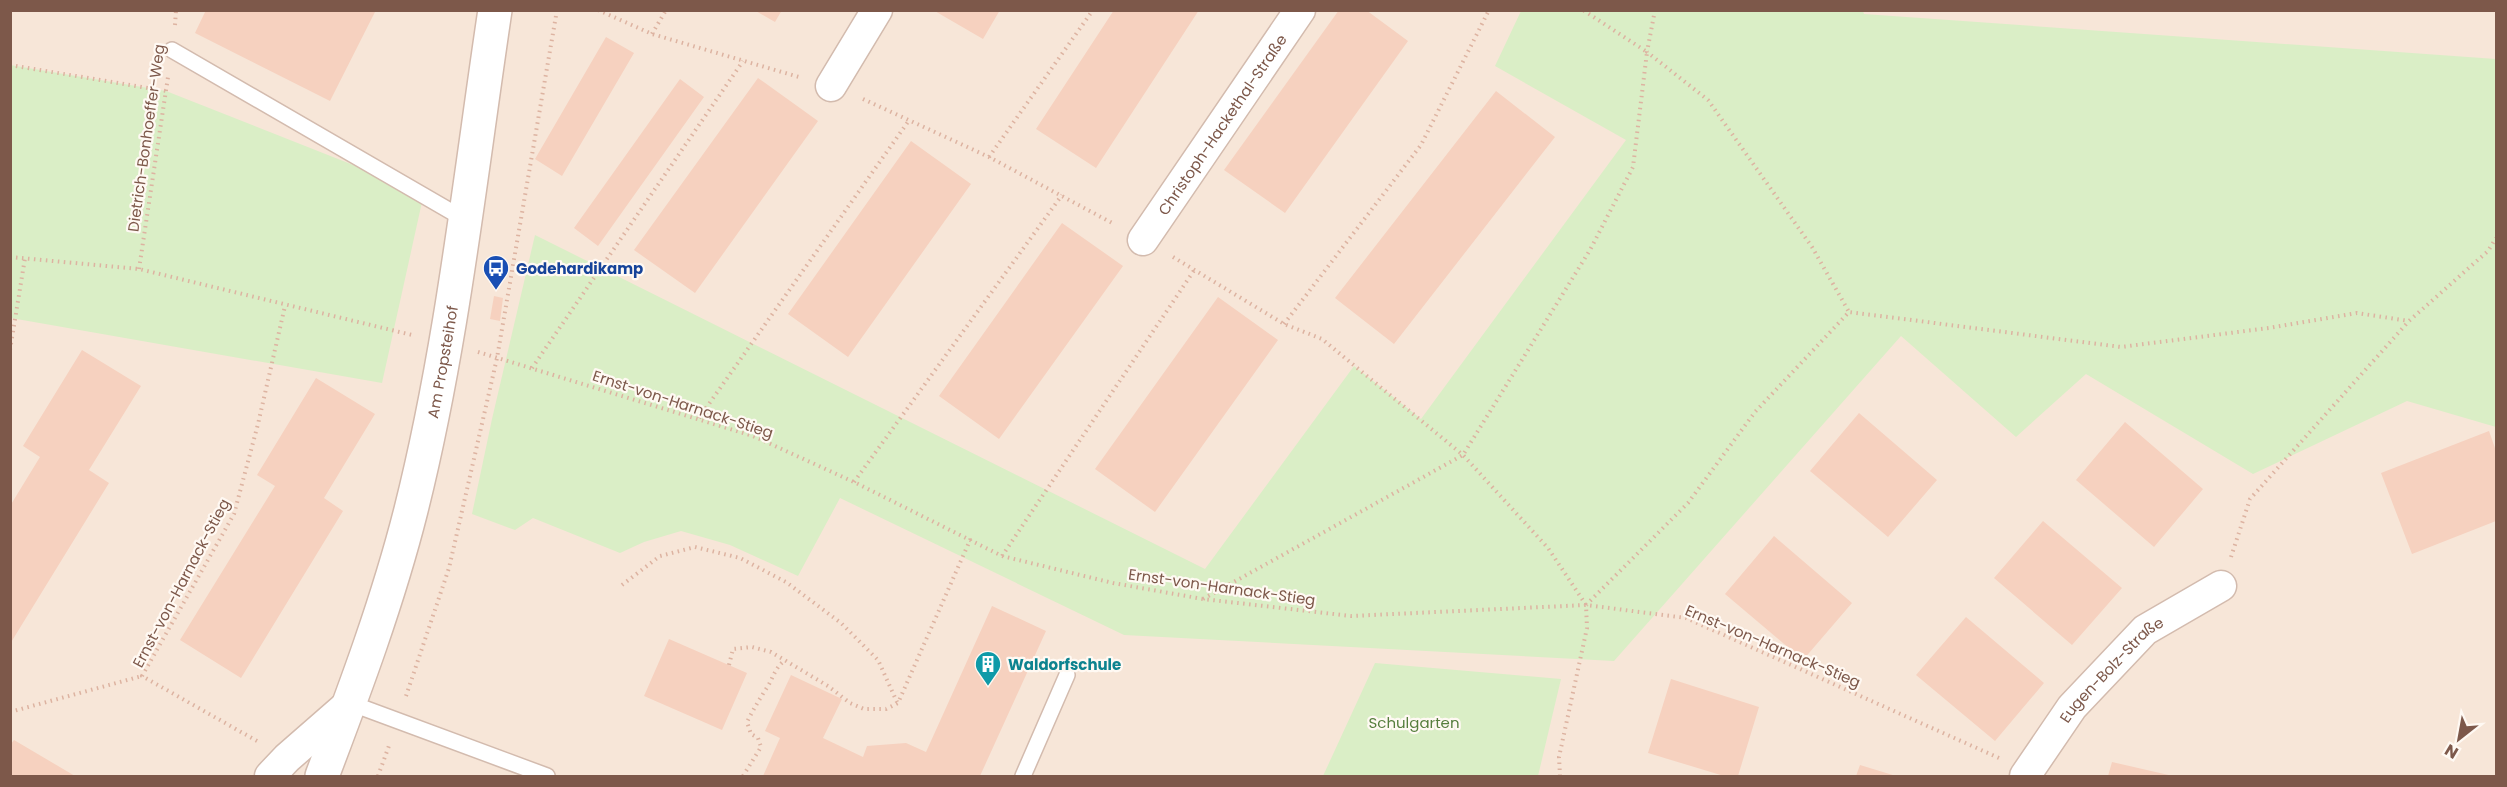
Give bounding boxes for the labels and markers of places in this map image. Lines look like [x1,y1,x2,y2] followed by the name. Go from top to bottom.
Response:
[481,253,511,291] bus stop icon: Godehardikamp
[516,258,643,279] place label: Godehardikamp
[973,649,1003,687] building icon: Waldorfschule
[1008,654,1121,675] place label: Waldorfschule

